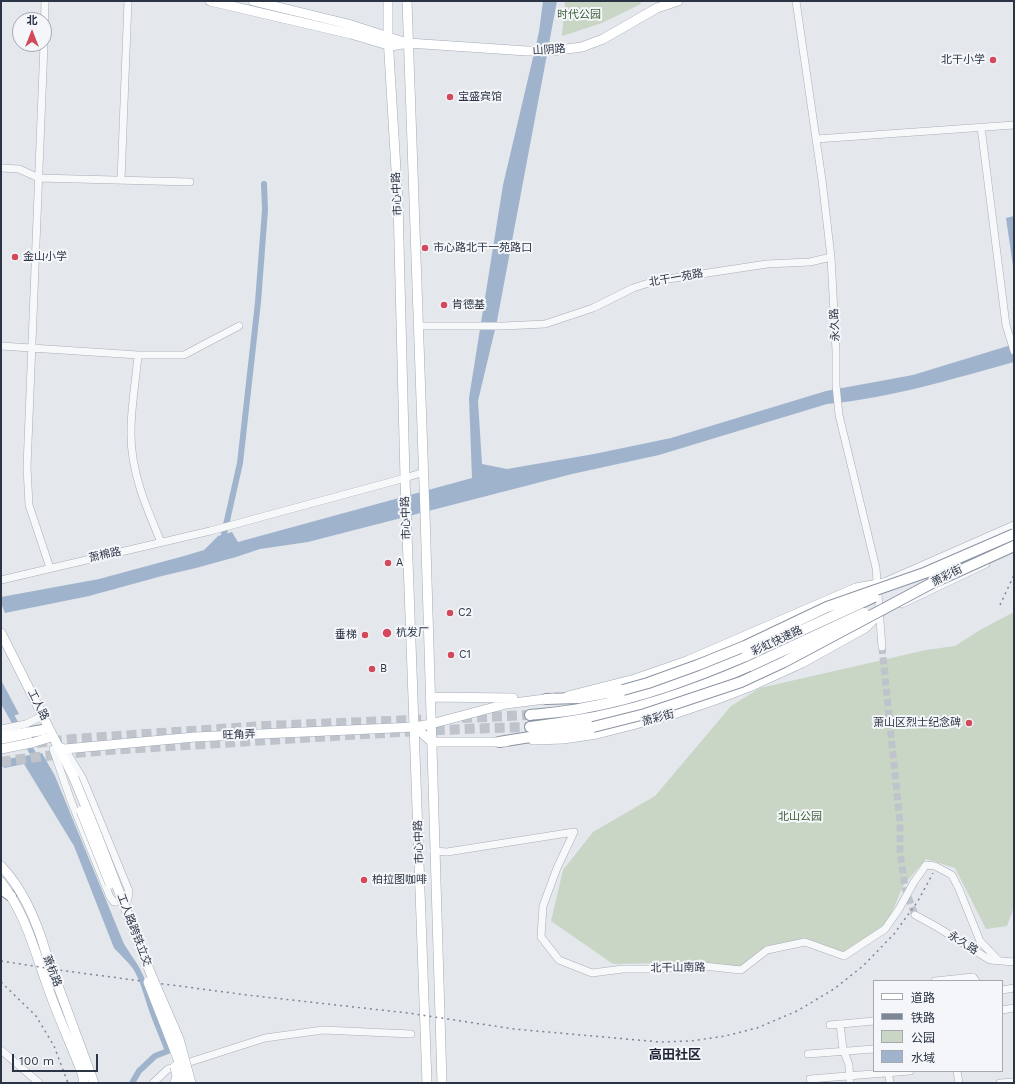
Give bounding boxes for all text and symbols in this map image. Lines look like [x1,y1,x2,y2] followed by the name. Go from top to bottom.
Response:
[557,8,601,22] park label: 时代公园
[12,12,52,52] north arrow
[27,14,38,27] text: 北
[532,42,566,58] street label: 山阴路
[941,53,985,67] place label: 北干小学
[988,55,998,65] marker: 北干小学
[458,90,502,104] place label: 宝盛宾馆
[445,92,455,102] marker: 宝盛宾馆
[389,172,405,216] street label: 市心中路
[433,241,532,255] place label: 市心路北干一苑路口
[420,243,430,253] marker: 市心路北干一苑路口
[23,250,67,264] place label: 金山小学
[10,252,20,262] marker: 金山小学
[648,267,704,289] street label: 北干一苑路
[452,298,485,312] place label: 肯德基
[439,300,449,310] marker: 肯德基
[828,308,842,342] street label: 永久路
[399,496,413,540] street label: 市心中路
[87,545,123,565] street label: 萧棉路
[396,556,403,570] place label: A
[383,558,393,568] marker: A
[929,563,965,589] street label: 萧彩街
[458,606,472,620] place label: C2
[445,608,455,618] marker: C2
[749,623,805,659] street label: 彩虹快速路
[396,626,429,640] place label: 杭发厂
[381,627,393,639] marker: 杭发厂
[335,628,357,642] place label: 垂梯
[360,630,370,640] marker: 垂梯
[459,648,471,662] place label: C1
[446,650,456,660] marker: C1
[380,662,387,676] place label: B
[367,664,377,674] marker: B
[25,687,51,723] street label: 工人路
[640,707,676,729] street label: 萧彩街
[873,716,961,730] place label: 萧山区烈士纪念碑
[964,718,974,728] marker: 萧山区烈士纪念碑
[222,728,256,742] street label: 旺角弄
[778,810,822,824] park label: 北山公园
[412,820,426,864] street label: 市心中路
[372,873,427,887] place label: 柏拉图咖啡
[359,875,369,885] marker: 柏拉图咖啡
[114,892,154,968] street label: 工人路跨铁立交
[946,929,980,957] street label: 永久路
[40,953,64,989] street label: 萧杭路
[650,961,706,975] street label: 北干山南路
[873,980,1003,1072] legend
[911,991,935,1005] text: 道路
[911,1011,935,1025] text: 铁路
[911,1031,935,1045] text: 公园
[14,1046,100,1072] scale bar
[649,1047,701,1063] district label: 高田社区
[911,1051,935,1065] text: 水域
[19,1054,54,1068] text: 100 m

